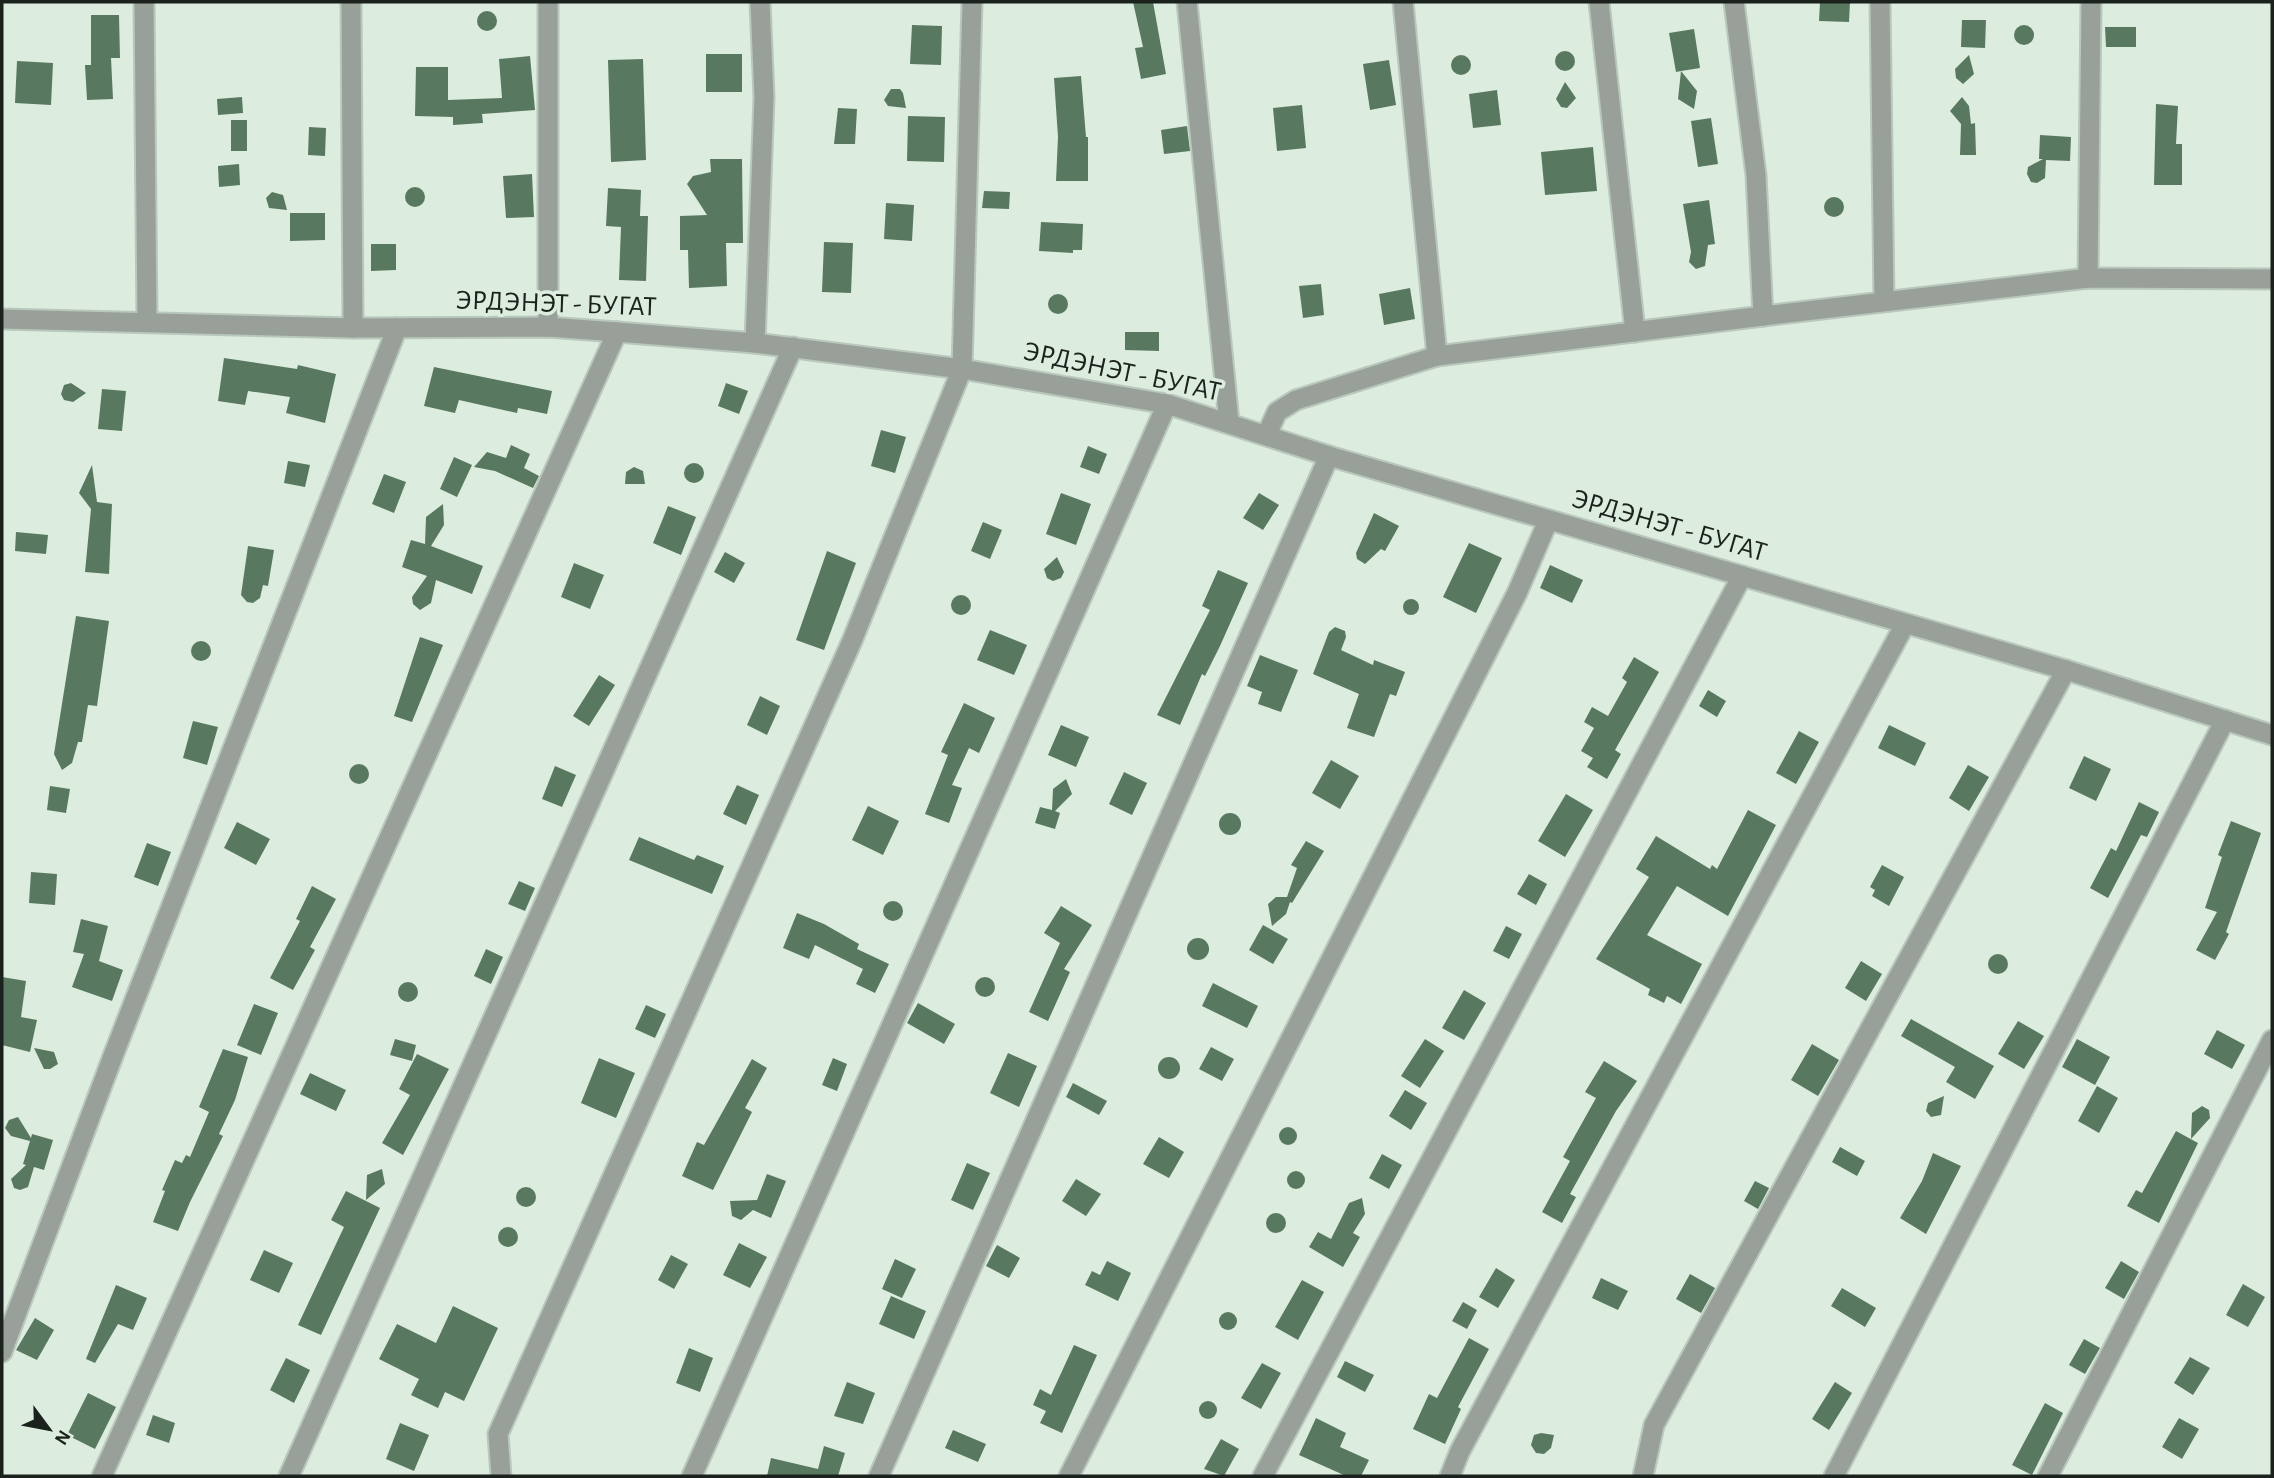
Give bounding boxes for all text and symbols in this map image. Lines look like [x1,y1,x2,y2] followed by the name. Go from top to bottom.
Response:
[455,287,657,321] street label: ЭРДЭНЭТ - БУГАТ
[1021,337,1223,407] street label: ЭРДЭНЭТ - БУГАТ
[1569,485,1769,567] street label: ЭРДЭНЭТ - БУГАТ
[14,1394,84,1464] north arrow
[51,1427,74,1448] text: N

